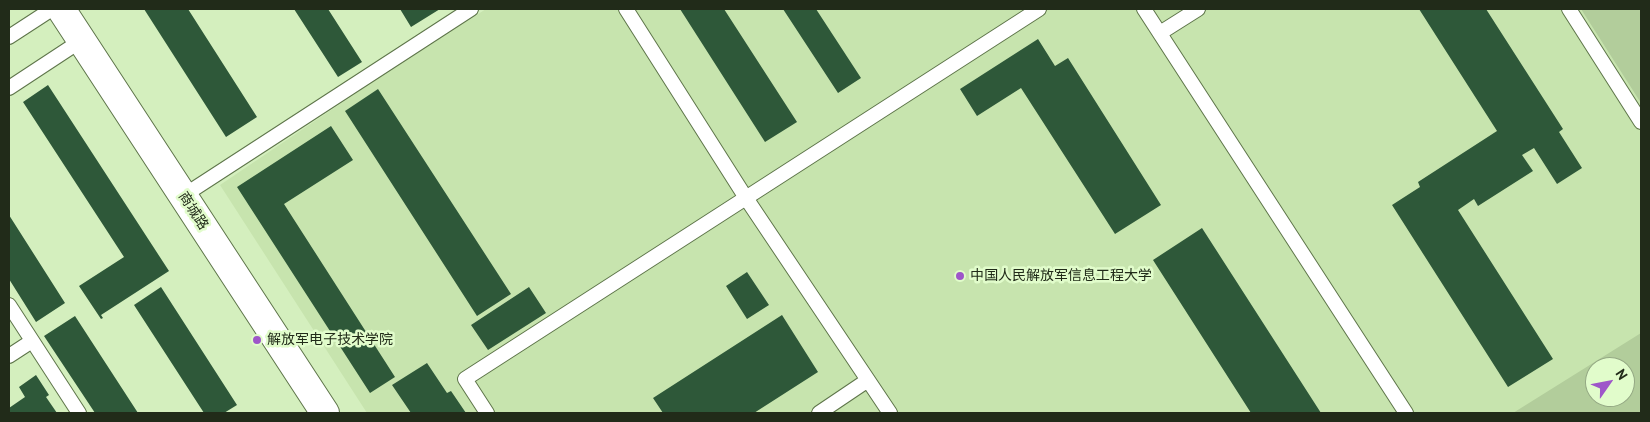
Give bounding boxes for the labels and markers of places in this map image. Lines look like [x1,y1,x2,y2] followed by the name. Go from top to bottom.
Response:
[970,268,1152,284] place label: 中国人民解放军信息工程大学
[954,270,966,282] marker: 中国人民解放军信息工程大学
[267,332,393,348] place label: 解放军电子技术学院
[251,334,263,346] marker: 解放军电子技术学院

